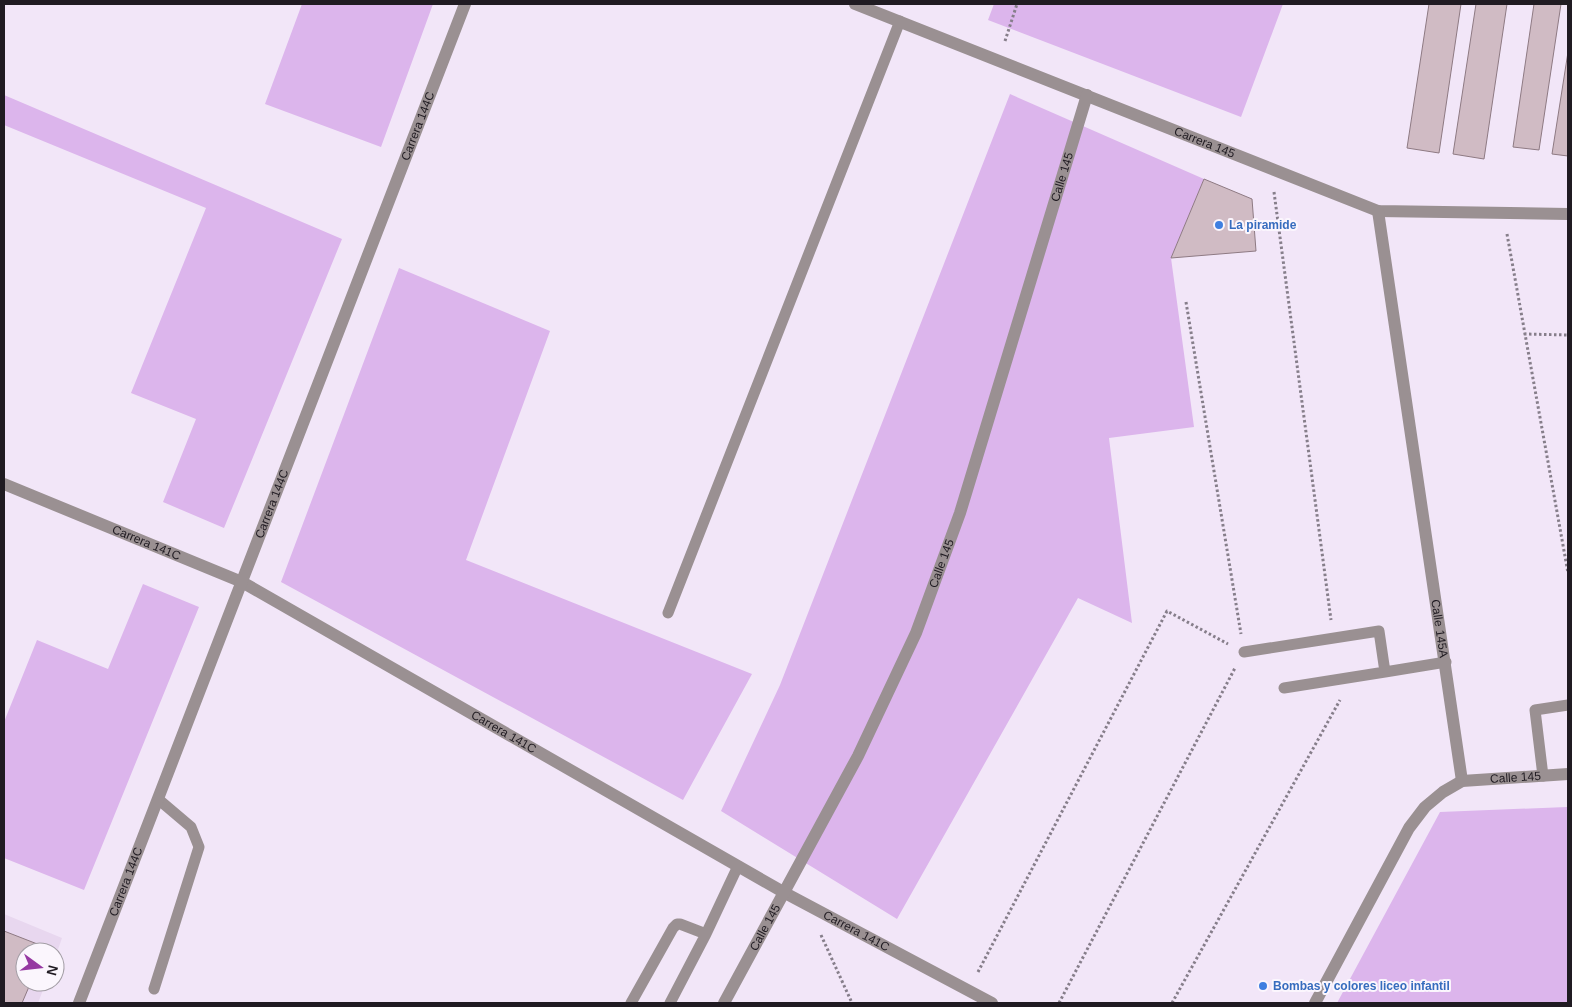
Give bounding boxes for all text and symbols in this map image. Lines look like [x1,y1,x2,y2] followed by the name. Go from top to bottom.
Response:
[398,89,438,163] street label: Carrera 144C
[1172,124,1237,161] street label: Carrera 145
[1048,150,1076,203] street label: Calle 145
[1229,218,1297,232] place label: La piramide
[1213,219,1225,231] marker: La piramide
[252,467,292,540] street label: Carrera 144C
[110,522,183,563] street label: Carrera 141C
[926,537,957,590] street label: Calle 145
[1428,598,1451,659] street label: Calle 145A
[469,708,539,756] street label: Carrera 141C
[1490,769,1542,786] street label: Calle 145
[106,845,146,918] street label: Carrera 144C
[747,901,783,953] street label: Calle 145
[821,908,892,954] street label: Carrera 141C
[15,942,65,992] north arrow
[44,963,62,977] text: N
[1273,979,1450,993] place label: Bombas y colores liceo infantil
[1257,980,1269,992] marker: Bombas y colores liceo infantil

